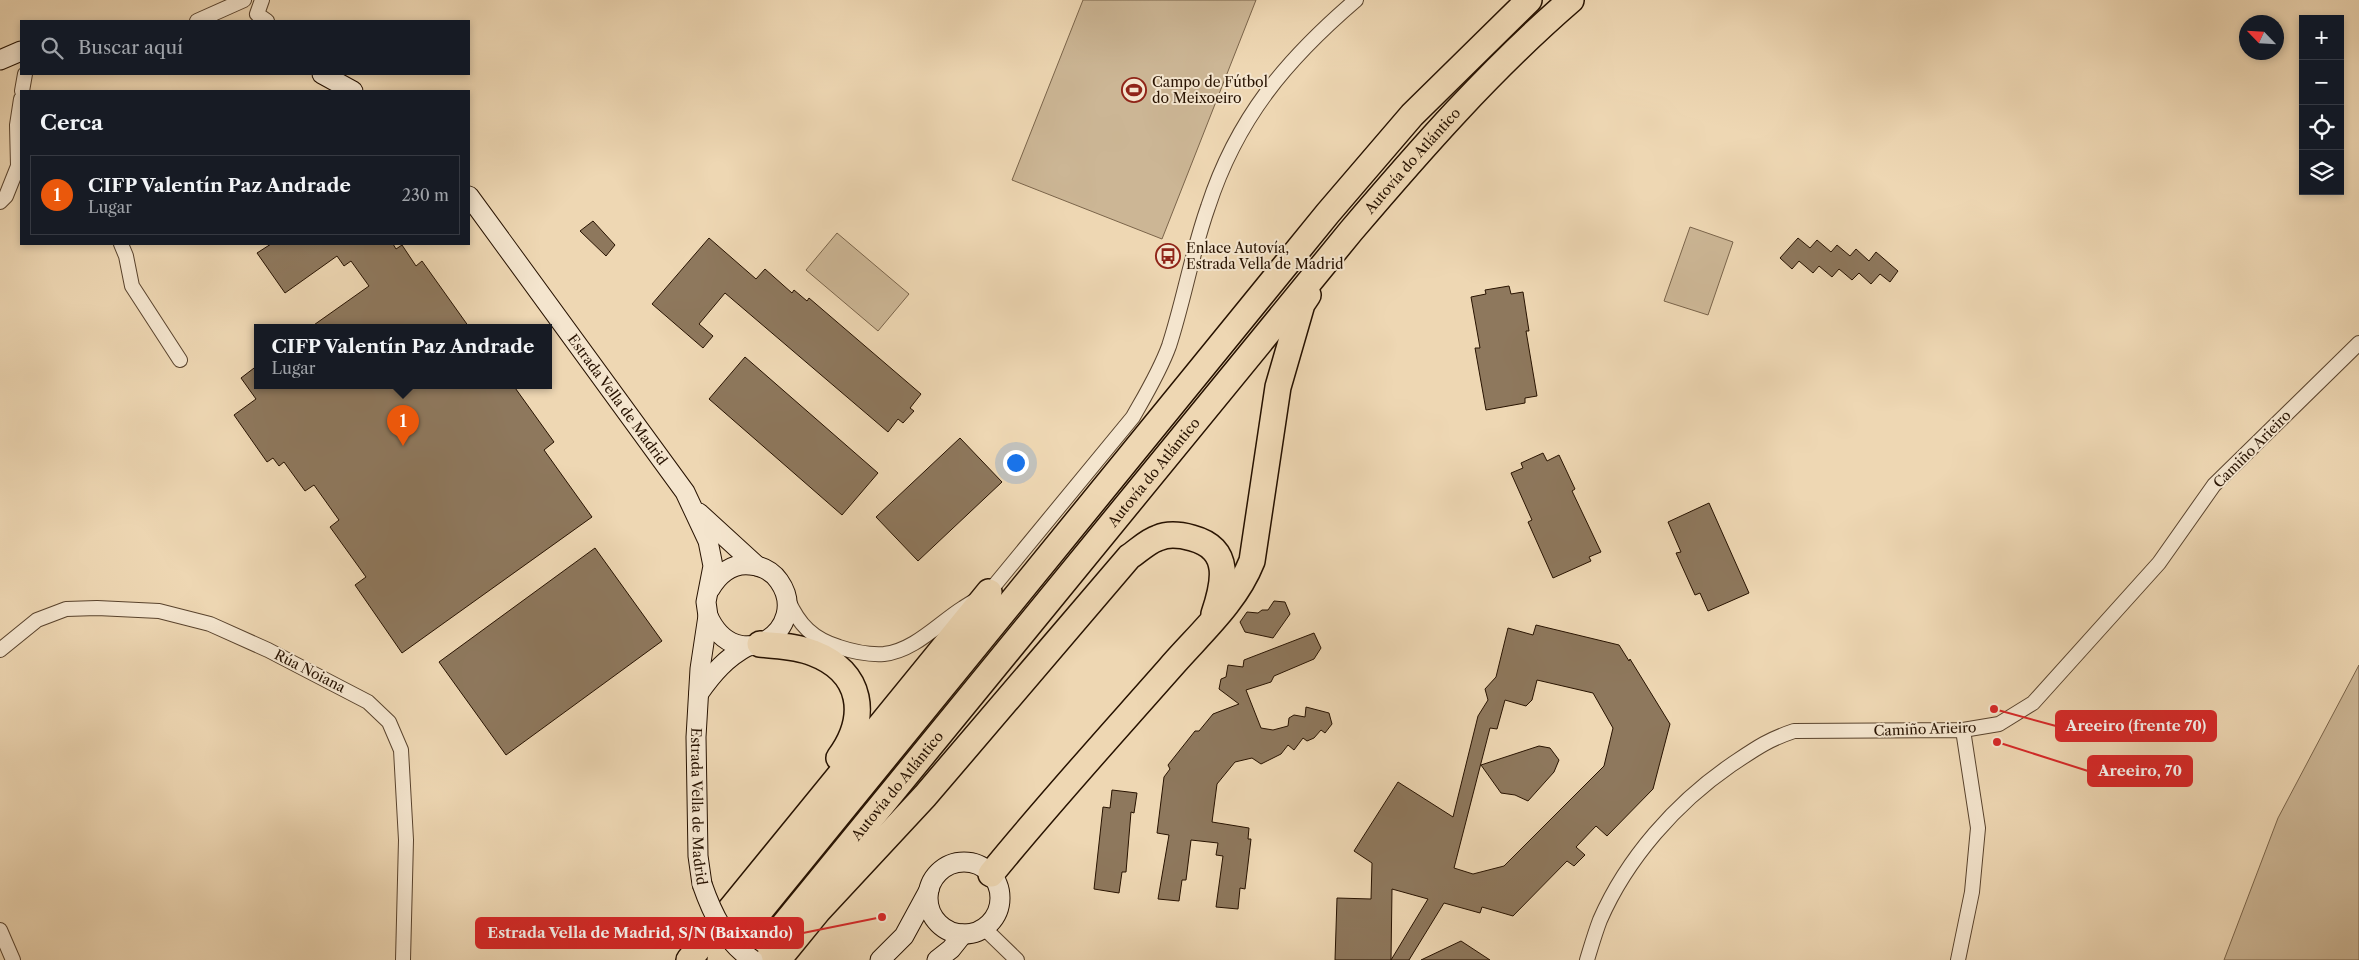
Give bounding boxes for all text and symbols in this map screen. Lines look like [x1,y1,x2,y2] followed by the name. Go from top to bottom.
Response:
[2239,15,2284,60] north arrow
[2299,15,2344,195] map controls
[2299,15,2344,60] button: +
[20,20,470,75] search box
[38,34,66,62] icon: search
[78,36,183,59] text: Buscar aquí
[2299,60,2344,105] button: −
[1152,73,1268,107] place label: Campo de Fútbol do Meixoeiro
[1121,77,1147,103] sports icon: Campo de Fútbol do Meixoeiro
[1360,104,1464,218] street label: Autovía do Atlántico
[2299,105,2344,150] button: locate
[40,110,103,135] text: Cerca
[2299,150,2344,195] button: layers
[88,174,351,197] text: CIFP Valentín Paz Andrade
[53,185,61,205] text: 1
[402,185,449,205] text: 230 m
[88,197,132,217] text: Lugar
[1186,239,1344,273] place label: Enlace Autovía, Estrada Vella de Madrid
[1155,243,1181,269] bus stop icon: Enlace Autovía, Estrada Vella de Madrid
[254,324,552,389] popup
[564,331,672,469] street label: Estrada Vella de Madrid
[272,335,534,358] text: CIFP Valentín Paz Andrade
[272,358,316,378] text: Lugar
[387,405,419,446] pin: 1
[2209,406,2295,492] street label: Camiño Arieiro
[1103,414,1204,531] street label: Autovía do Atlántico
[1003,450,1029,476] your location
[272,645,349,697] street label: Rúa Noiana
[2056,711,2216,741] callout: Areeiro (frente 70)
[2065,716,2206,735] text: Areeiro (frente 70)
[1873,718,1977,740] street label: Camiño Arieiro
[687,727,711,887] street label: Estrada Vella de Madrid
[847,728,947,845] street label: Autovía do Atlántico
[2088,756,2192,786] callout: Areeiro, 70
[2097,761,2182,780] text: Areeiro, 70
[476,918,803,948] callout: Estrada Vella de Madrid, S/N (Baixando)
[487,923,793,942] text: Estrada Vella de Madrid, S/N (Baixando)

